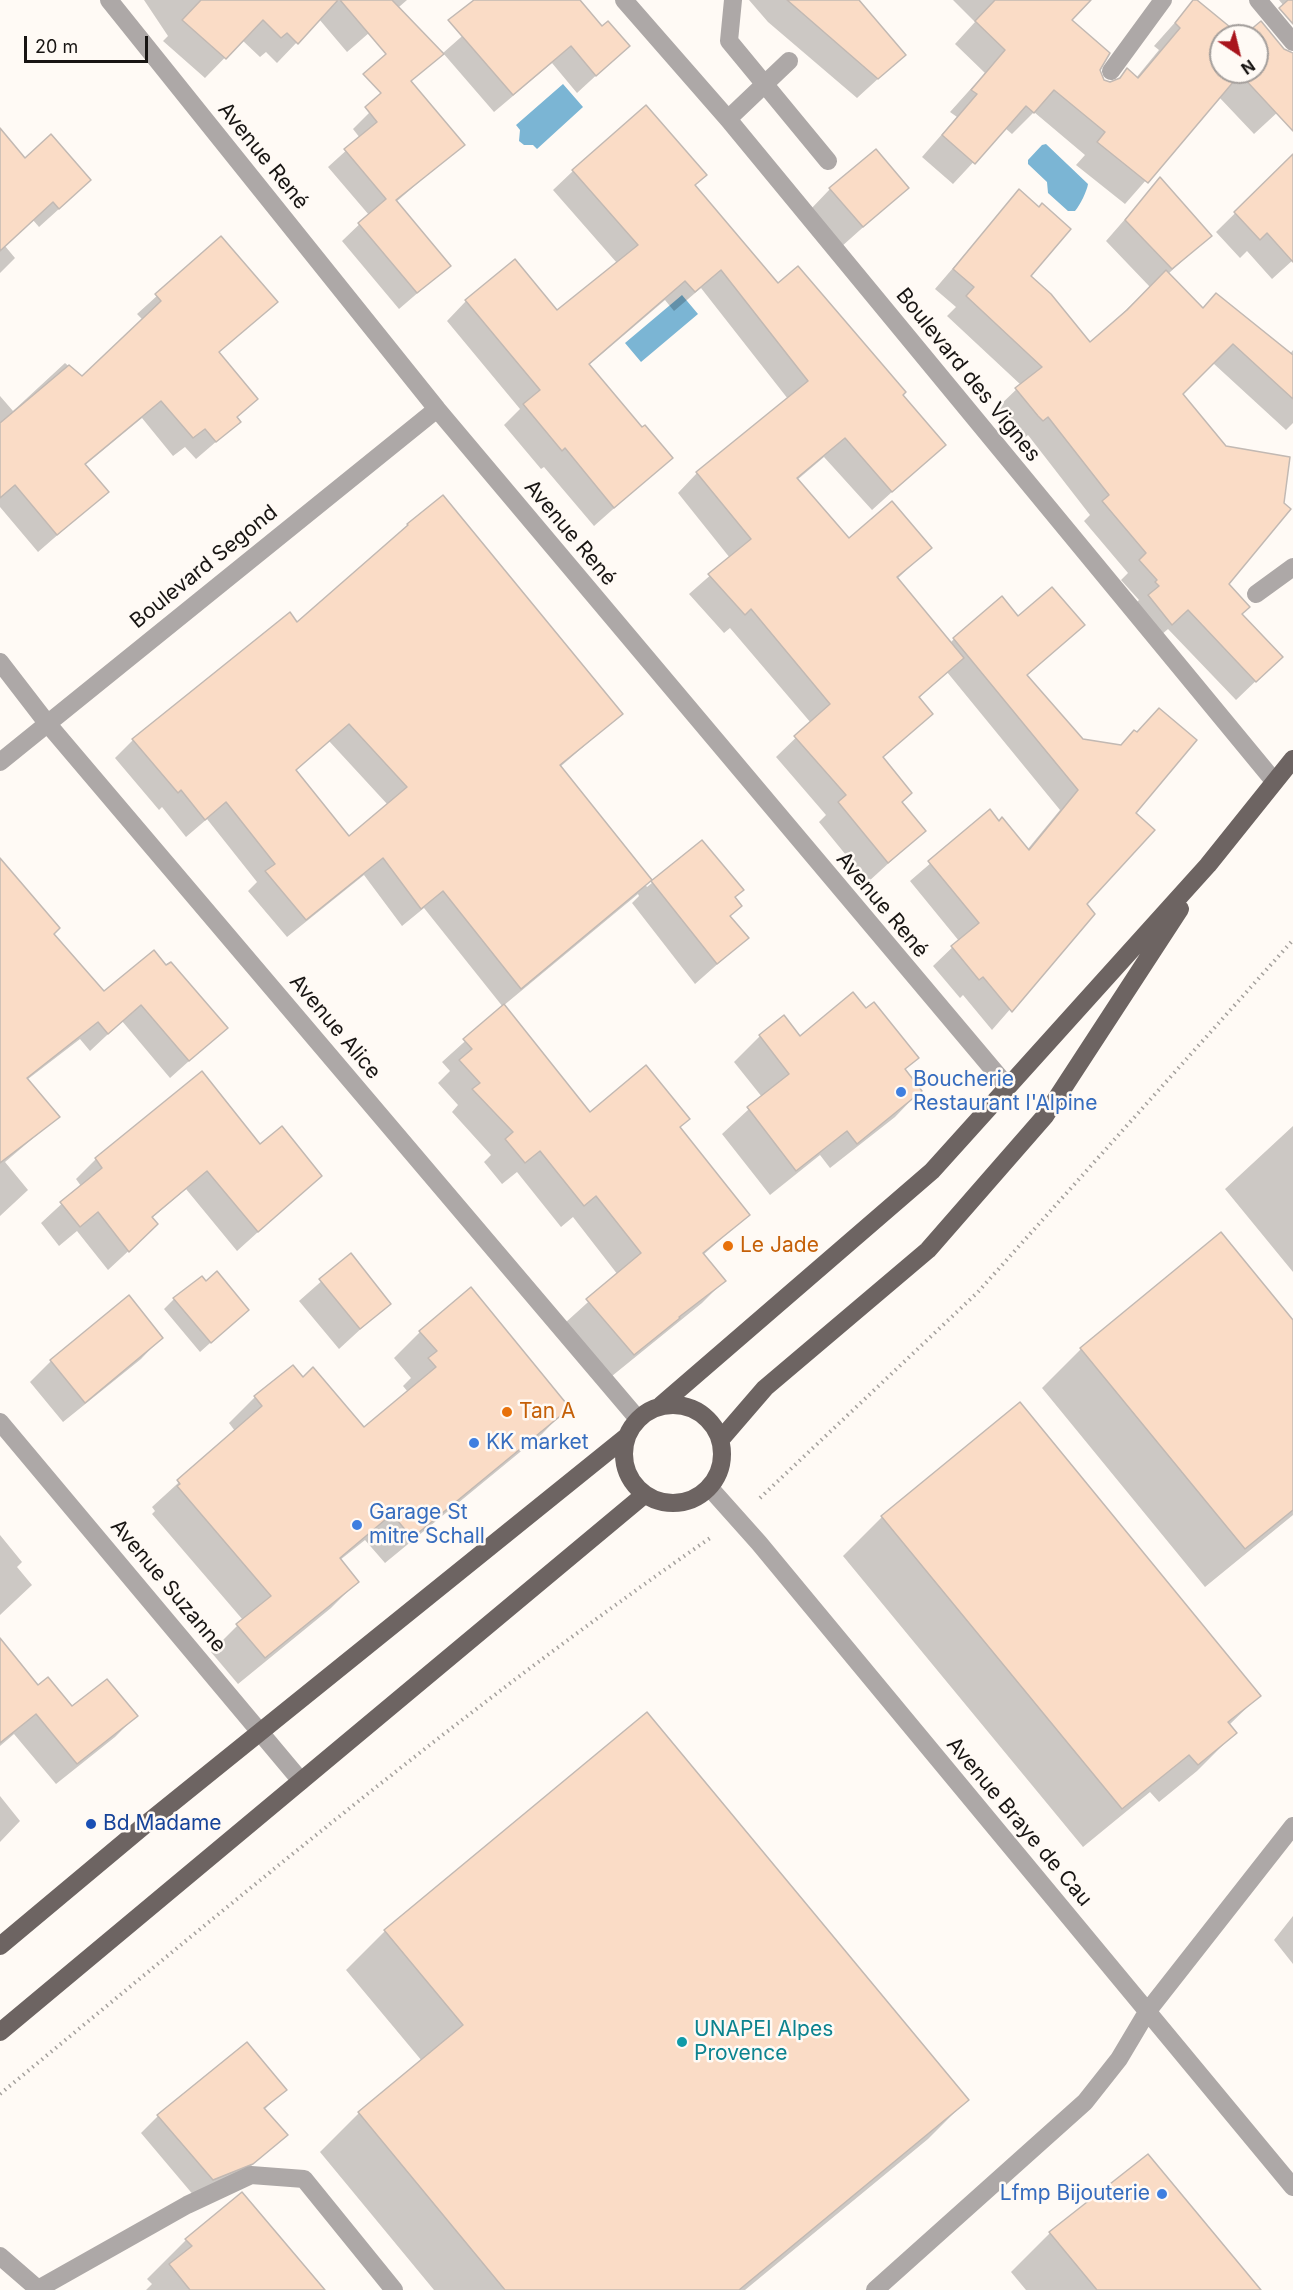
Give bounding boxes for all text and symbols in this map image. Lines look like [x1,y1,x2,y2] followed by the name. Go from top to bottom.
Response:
[27,24,152,62] scale bar
[1209,24,1269,84] north arrow
[35,36,78,57] text: 20 m
[1237,55,1259,79] text: N
[212,98,314,214] street label: Avenue René
[890,283,1046,467] street label: Boulevard des Vignes
[519,475,621,591] street label: Avenue René
[125,500,283,634] street label: Boulevard Segond
[831,847,933,963] street label: Avenue René
[284,970,386,1084] street label: Avenue Alice
[913,1067,1097,1117] place label: Boucherie Restaurant l'Alpine
[894,1085,908,1099] marker: Boucherie Restaurant l'Alpine
[740,1233,819,1259] place label: Le Jade
[721,1239,735,1253] marker: Le Jade
[519,1399,576,1425] place label: Tan A
[500,1405,514,1419] marker: Tan A
[486,1430,589,1456] place label: KK market
[467,1436,481,1450] marker: KK market
[369,1500,485,1550] place label: Garage St mitre Schall
[105,1514,231,1658] street label: Avenue Suzanne
[350,1518,364,1532] marker: Garage St mitre Schall
[941,1732,1097,1912] street label: Avenue Braye de Cau
[103,1811,222,1837] place label: Bd Madame
[84,1817,98,1831] marker: Bd Madame
[694,2017,833,2067] place label: UNAPEI Alpes Provence
[675,2035,689,2049] marker: UNAPEI Alpes Provence
[1000,2181,1150,2207] place label: Lfmp Bijouterie
[1155,2187,1169,2201] marker: Lfmp Bijouterie

